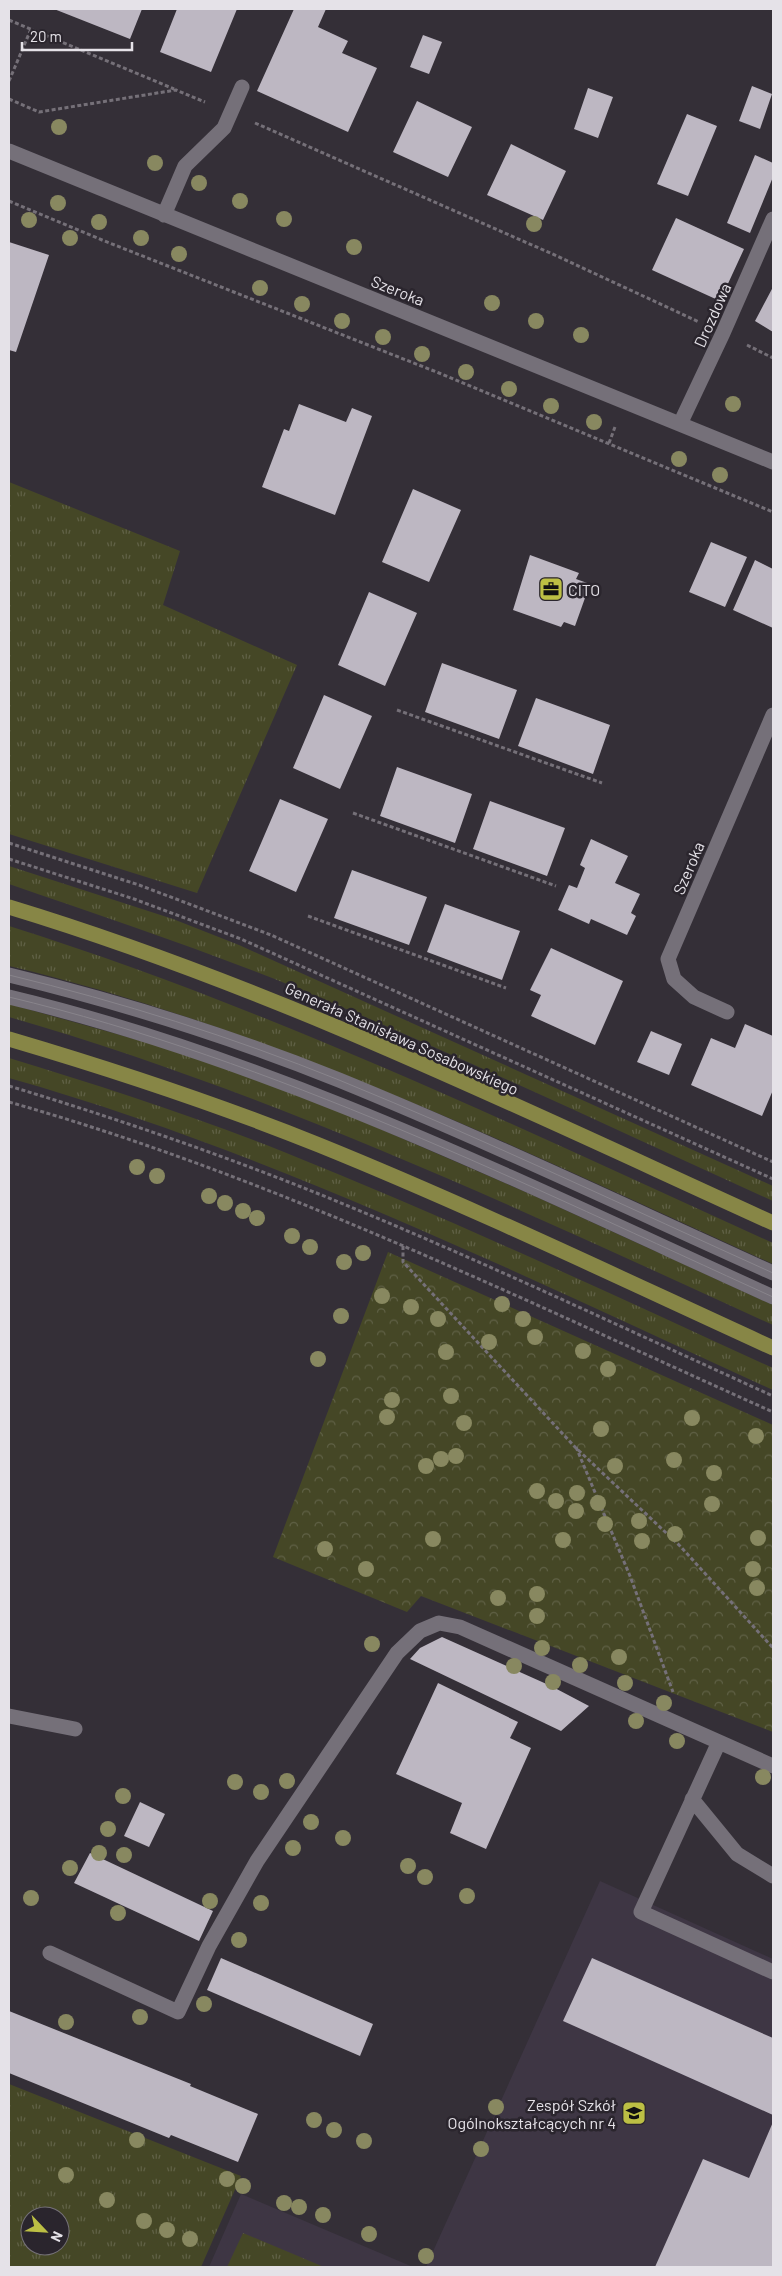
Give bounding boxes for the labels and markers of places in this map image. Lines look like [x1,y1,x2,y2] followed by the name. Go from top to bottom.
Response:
[538,576,564,602] office icon: CITO
[568,580,600,599] place label: CITO
[448,2095,617,2132] place label: Zespół Szkół Ogólnokształcących nr 4
[621,2100,647,2126] school or university icon: Zespół Szkół Ogólnokształcących nr 4

